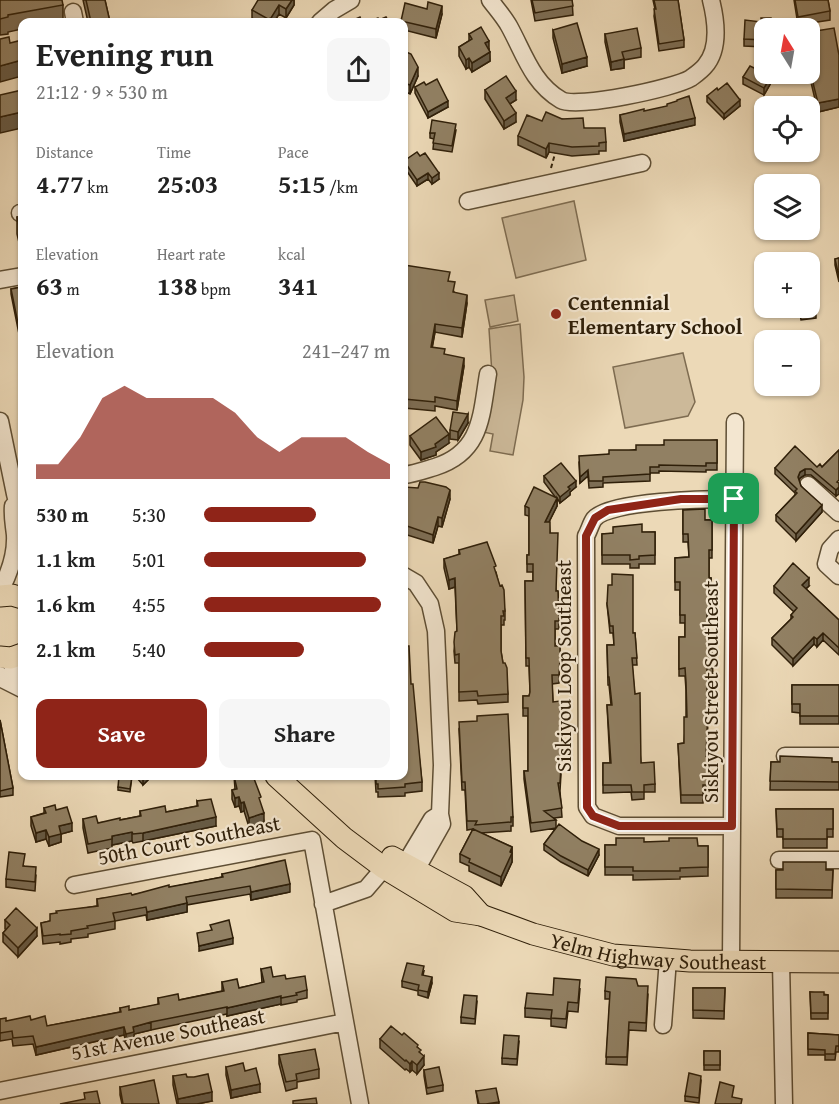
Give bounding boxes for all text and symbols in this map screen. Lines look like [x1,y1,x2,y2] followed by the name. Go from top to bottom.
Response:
[754,18,820,84] north arrow
[754,18,820,396] map controls
[36,30,213,78] text: Evening run
[327,38,390,101] button: share
[36,77,168,106] text: 21:12 · 9 × 530 m
[754,96,820,162] button: locate
[36,140,93,164] text: Distance
[157,140,191,164] text: Time
[278,140,309,164] text: Pace
[36,164,84,203] text: 4.77
[157,164,218,203] text: 25:03
[278,164,326,203] text: 5:15
[754,174,820,240] button: layers
[84,175,108,199] text: km
[326,175,358,199] text: /km
[36,242,99,266] text: Elevation
[157,242,226,266] text: Heart rate
[278,242,305,266] text: kcal
[754,252,820,318] button: +
[36,266,63,305] text: 63
[157,266,197,305] text: 138
[278,266,318,305] text: 341
[63,277,80,301] text: m
[197,277,231,301] text: bpm
[568,287,743,342] place label: Centennial Elementary School
[549,307,563,321] marker: Centennial Elementary School
[754,330,820,396] button: −
[36,336,114,365] text: Elevation
[302,336,390,365] text: 241–247 m
[708,473,759,524] pin
[717,482,750,515] icon: arrive
[36,500,89,529] text: 530 m
[132,500,166,529] text: 5:30
[36,545,95,574] text: 1.1 km
[132,545,166,574] text: 5:01
[548,559,579,772] street label: Siskiyou Loop Southeast
[695,580,726,803] street label: Siskiyou Street Southeast
[36,590,95,619] text: 1.6 km
[132,590,166,619] text: 4:55
[36,635,95,664] text: 2.1 km
[132,635,166,664] text: 5:40
[36,699,207,768] button: Save
[219,699,390,768] button: Share
[95,807,283,873] street label: 50th Court Southeast
[547,924,767,977] street label: Yelm Highway Southeast
[68,1000,268,1068] street label: 51st Avenue Southeast

